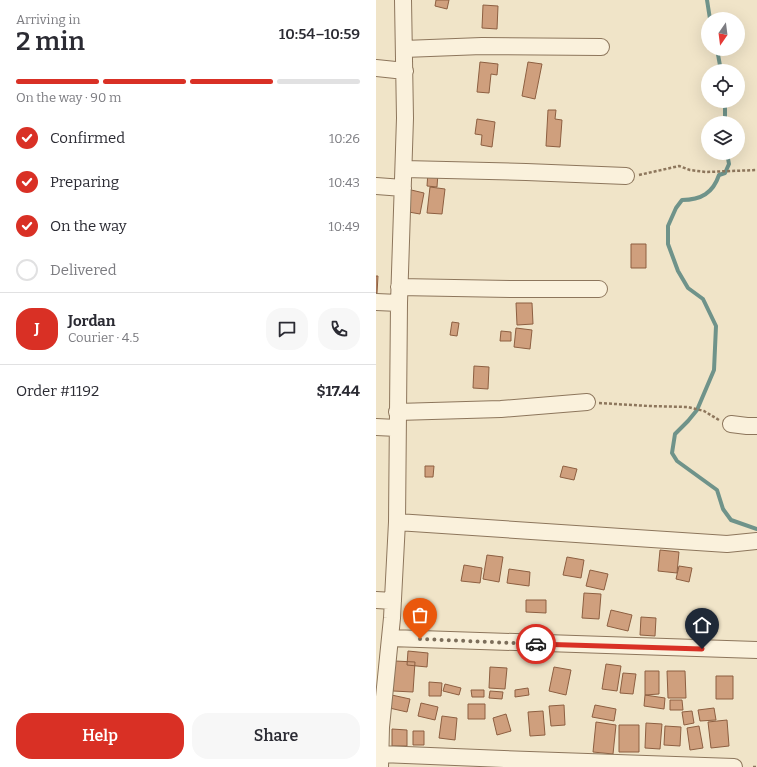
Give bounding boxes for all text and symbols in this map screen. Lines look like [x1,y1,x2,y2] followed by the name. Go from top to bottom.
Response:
[16,12,81,27] text: Arriving in
[701,12,745,56] north arrow
[701,12,745,160] map controls
[279,25,360,43] text: 10:54–10:59
[16,26,85,57] text: 2 min
[701,64,745,108] button: locate
[16,90,121,105] text: On the way · 90 m
[701,116,745,160] button: layers
[16,127,38,149] icon: check
[50,129,125,147] text: Confirmed
[329,131,360,146] text: 10:26
[16,171,38,193] icon: check
[50,173,119,191] text: Preparing
[329,175,360,190] text: 10:43
[16,215,38,237] icon: check
[50,217,127,235] text: On the way
[328,219,360,234] text: 10:49
[50,261,117,279] text: Delivered
[266,308,308,350] button: chat
[318,308,360,350] button: phone
[68,312,115,330] text: Jordan
[34,320,40,338] text: J
[68,330,139,345] text: Courier · 4.5
[16,382,99,400] text: Order #1192
[316,382,360,400] text: $17.44
[403,598,437,639] pin
[409,604,431,626] icon: bag
[685,608,719,649] pin
[691,614,713,636] icon: home
[516,624,556,664] courier
[525,633,547,655] icon: car
[16,713,184,759] button: Help
[192,713,360,759] button: Share

